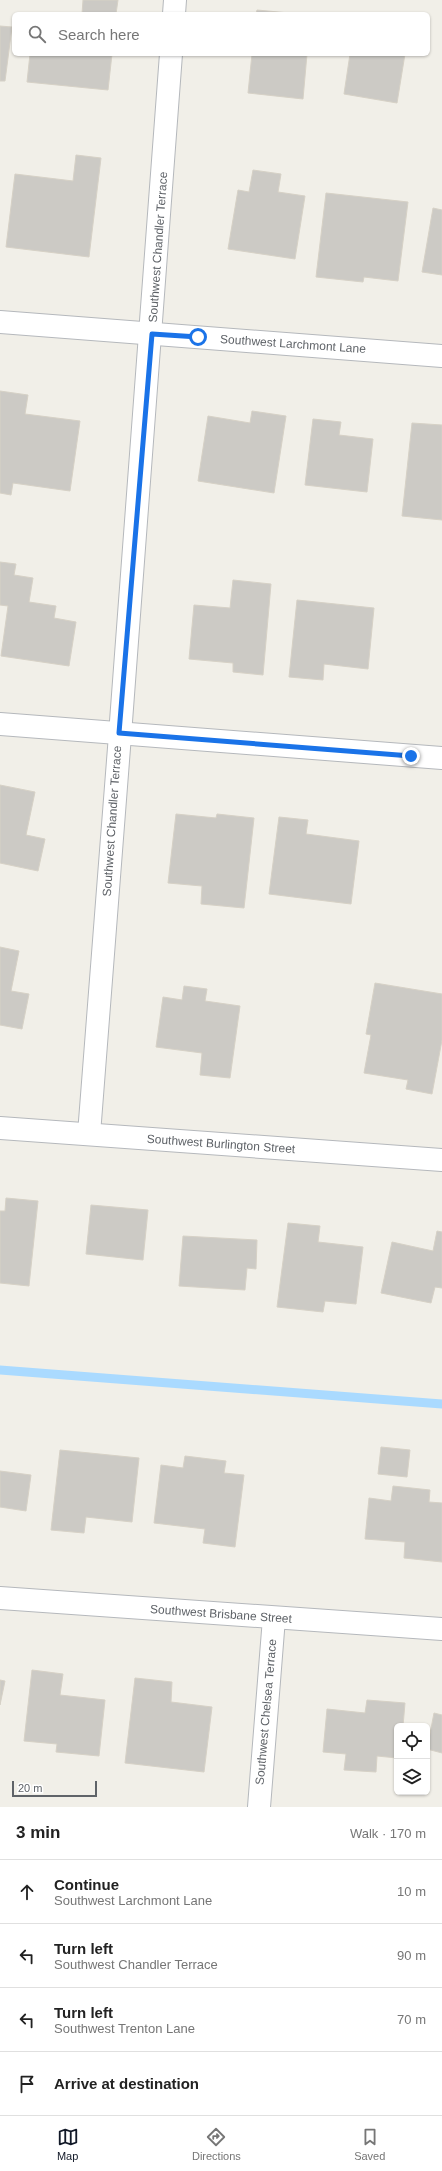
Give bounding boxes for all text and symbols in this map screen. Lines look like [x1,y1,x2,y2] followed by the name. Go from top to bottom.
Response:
[12,12,430,56] search box
[26,23,48,45] icon: search
[58,26,140,43] text: Search here
[146,171,170,323] street label: Southwest Chandler Terrace
[189,328,207,346] route start
[220,332,367,356] street label: Southwest Larchmont Lane
[100,745,124,897] street label: Southwest Chandler Terrace
[402,747,420,765] route end
[146,1132,296,1156] street label: Southwest Burlington Street
[150,1602,293,1626] street label: Southwest Brisbane Street
[253,1638,279,1786] street label: Southwest Chelsea Terrace
[394,1723,430,1795] map controls
[394,1723,430,1759] button: locate
[394,1759,430,1795] button: layers
[12,1779,97,1798] scale bar
[18,1782,42,1794] text: 20 m
[16,1823,60,1842] text: 3 min
[350,1826,426,1841] text: Walk · 170 m
[54,1876,119,1893] text: Continue
[16,1881,38,1903] icon: ahead
[397,1884,426,1899] text: 10 m
[54,1893,212,1908] text: Southwest Larchmont Lane
[54,1940,113,1957] text: Turn left
[16,1945,38,1967] icon: left
[397,1948,426,1963] text: 90 m
[54,1957,218,1972] text: Southwest Chandler Terrace
[54,2004,113,2021] text: Turn left
[16,2009,38,2031] icon: left
[397,2012,426,2027] text: 70 m
[54,2021,195,2036] text: Southwest Trenton Lane
[16,2073,38,2095] icon: arrive
[54,2075,199,2092] text: Arrive at destination
[57,2126,79,2162] tab: Map
[192,2126,241,2162] tab: Directions
[354,2126,385,2162] tab: Saved

